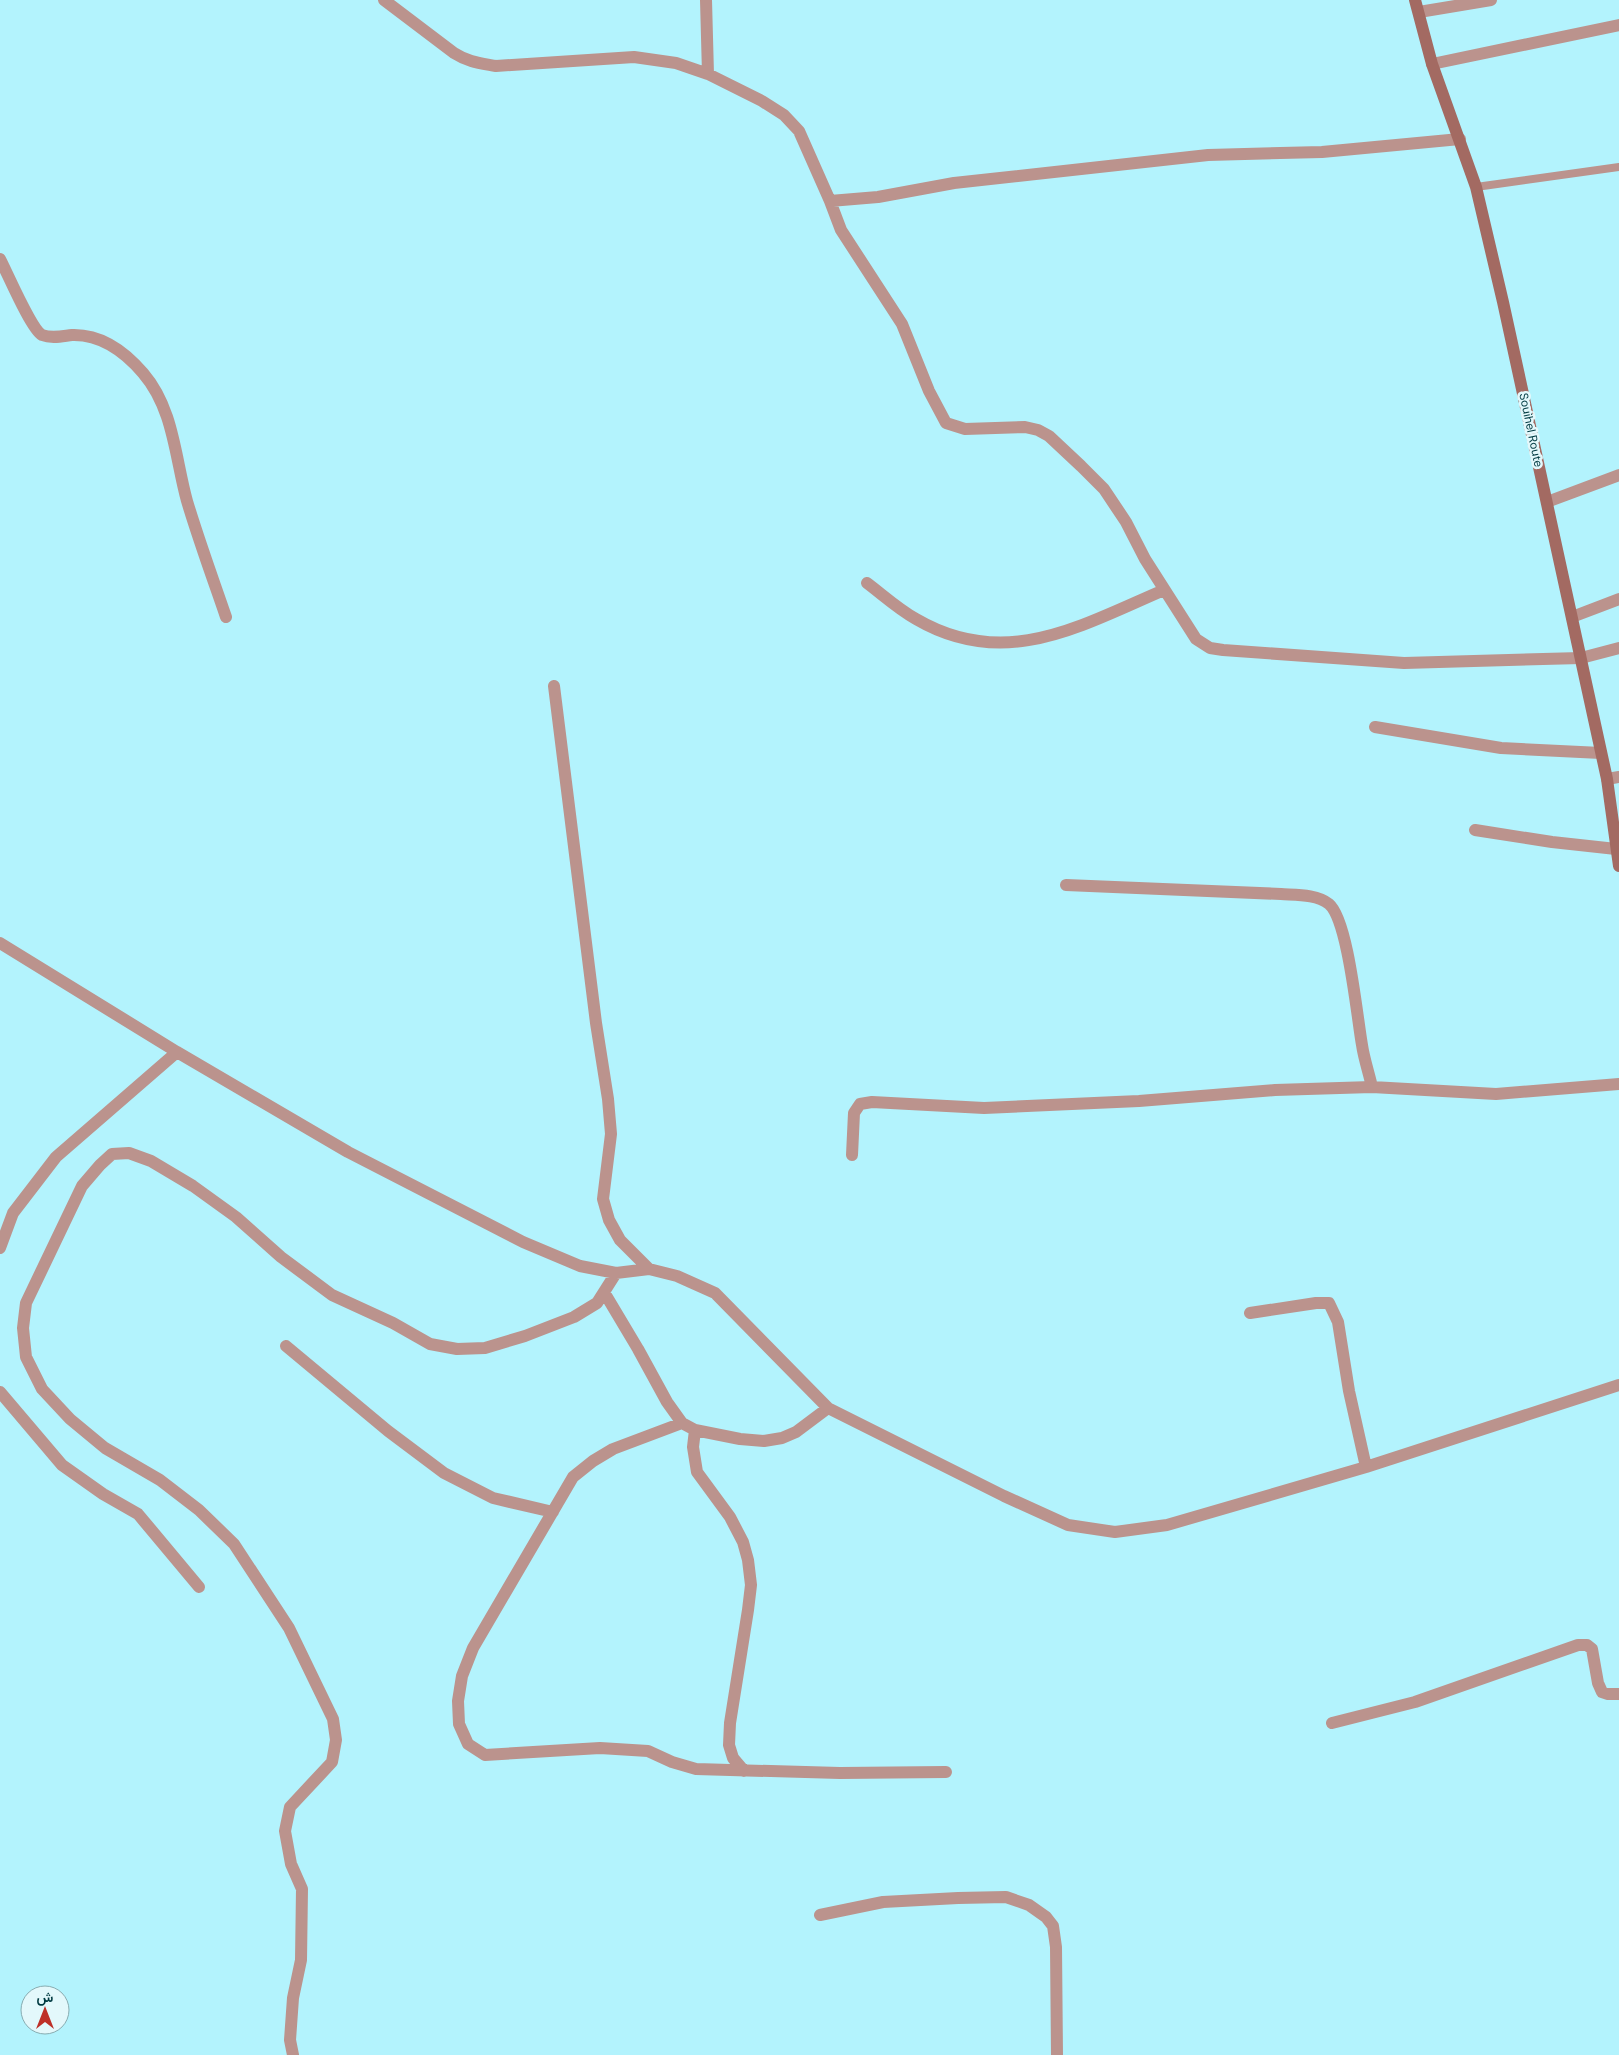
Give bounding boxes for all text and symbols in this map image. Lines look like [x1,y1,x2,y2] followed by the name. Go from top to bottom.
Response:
[1515,391,1547,469] street label: Souihel Route
[20,1985,70,2035] north arrow
[37,1988,54,2006] text: ش

